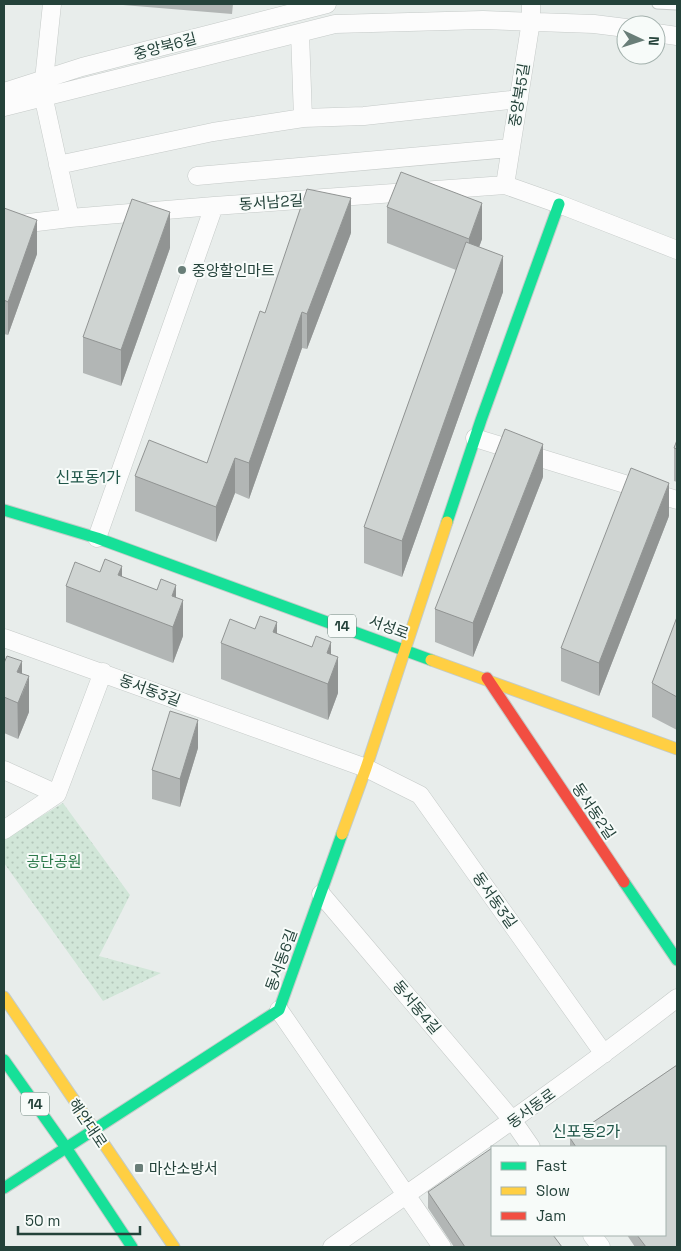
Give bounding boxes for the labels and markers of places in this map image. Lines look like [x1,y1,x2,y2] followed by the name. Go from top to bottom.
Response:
[192,261,275,280] place label: 중앙할인마트
[176,264,188,276] marker: 중앙할인마트
[149,1159,218,1178] place label: 마산소방서
[133,1162,145,1174] marker: 마산소방서

